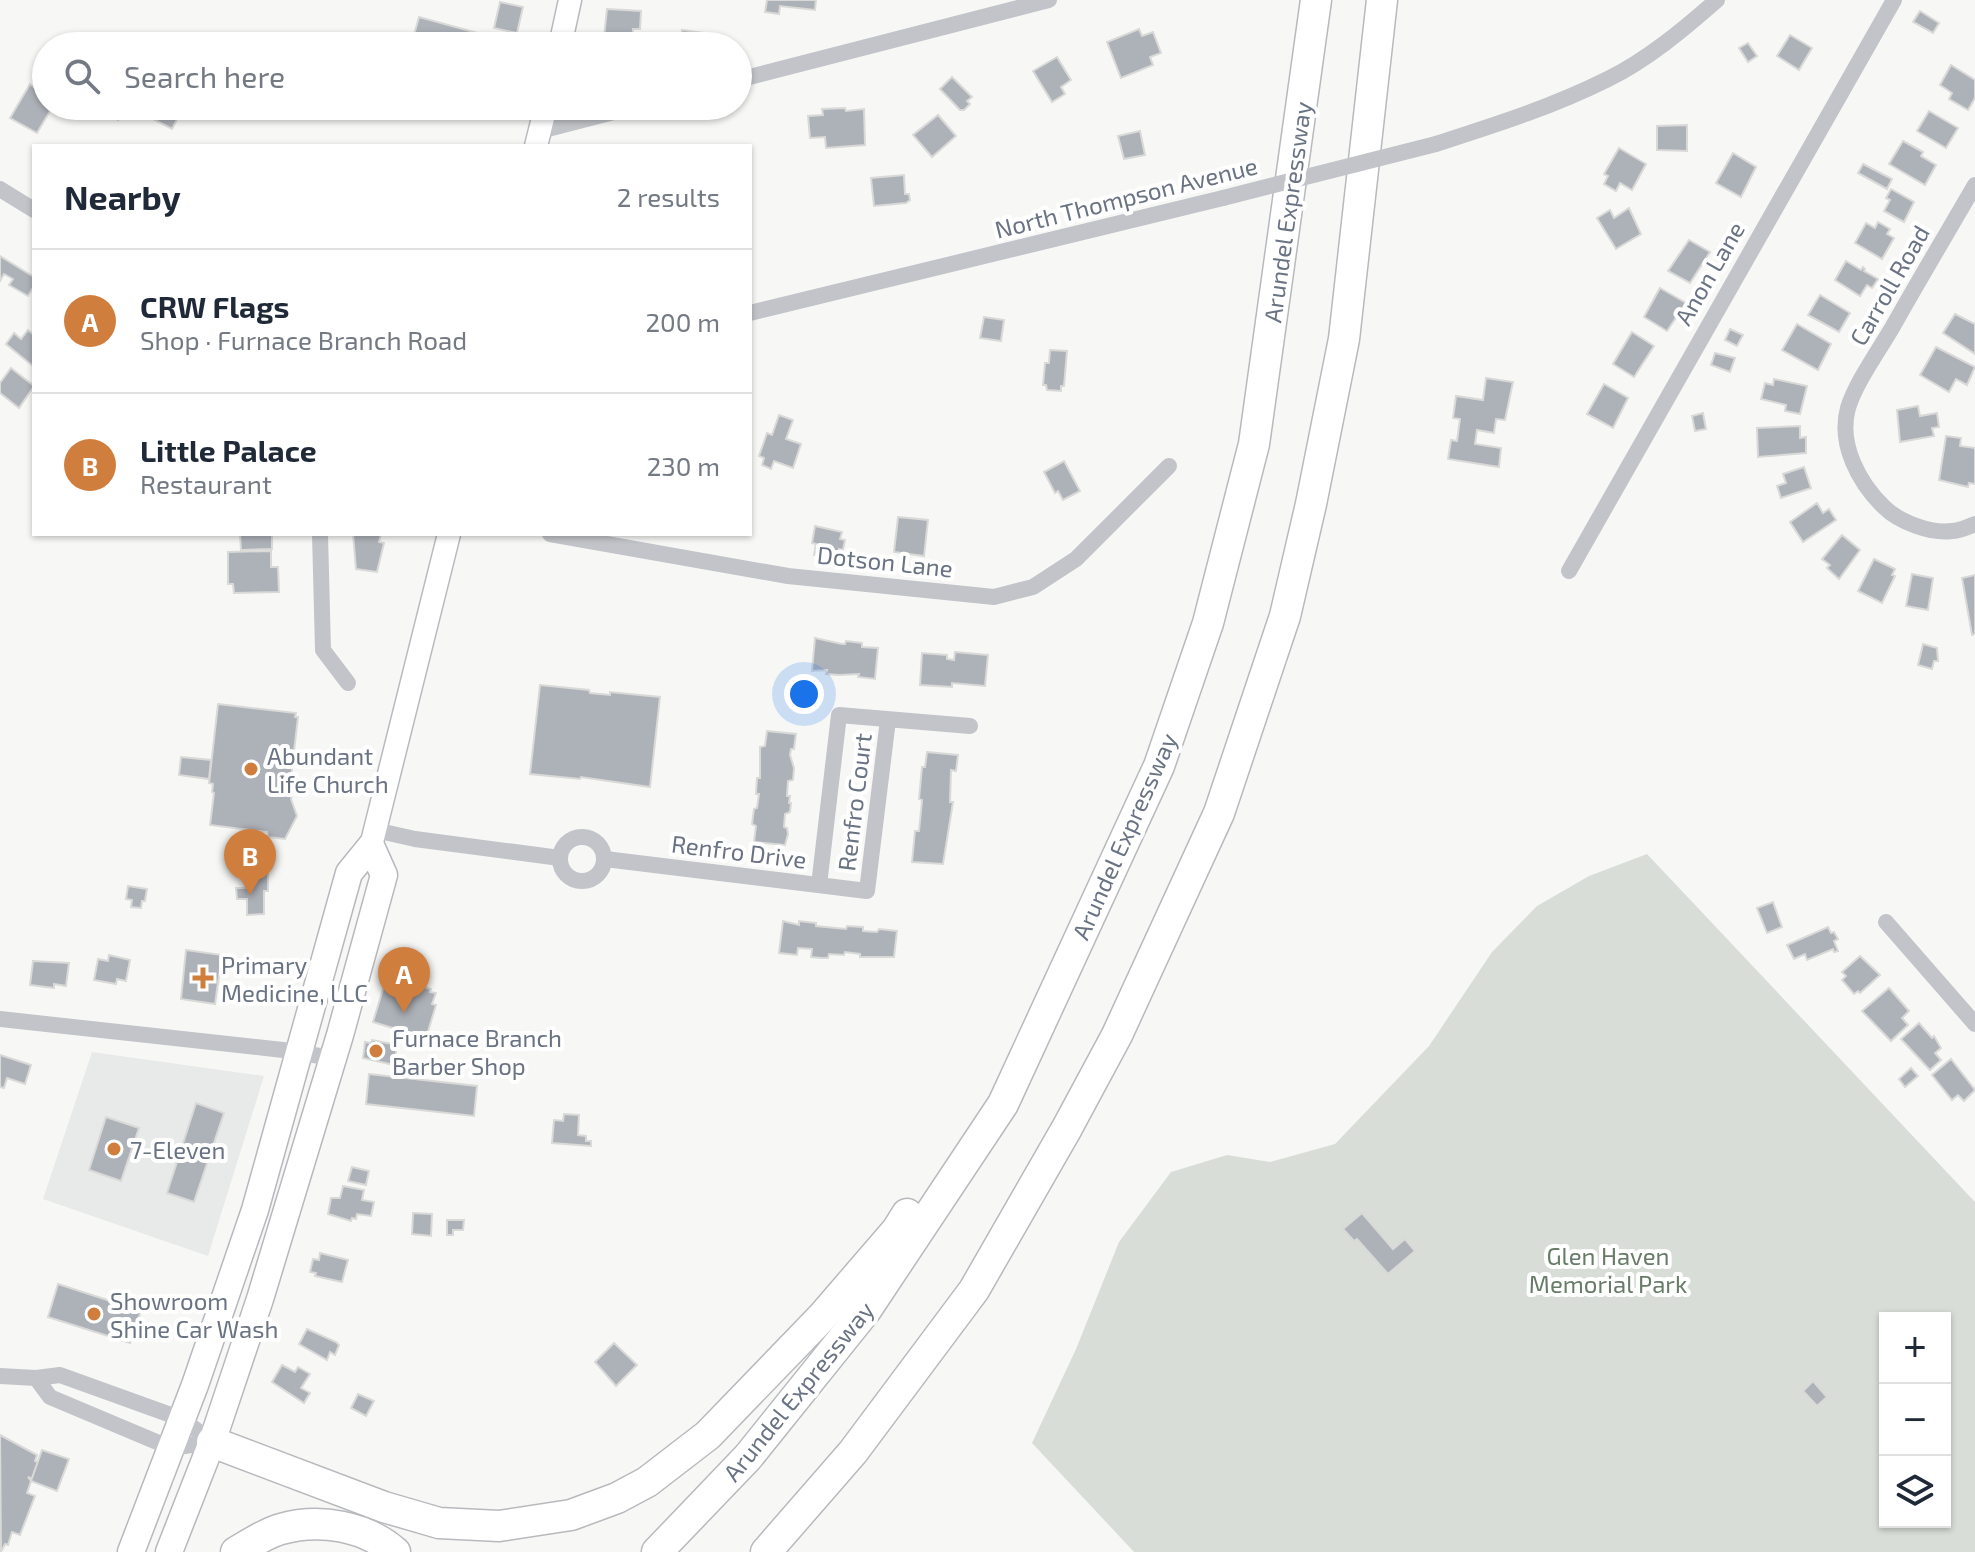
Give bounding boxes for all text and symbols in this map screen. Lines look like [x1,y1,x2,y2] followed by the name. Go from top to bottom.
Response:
[32,32,752,120] search box
[60,54,104,98] icon: search
[124,58,285,94] text: Search here
[1257,99,1317,324] street label: Arundel Expressway
[992,150,1260,244] street label: North Thompson Avenue
[64,176,181,217] text: Nearby
[617,181,720,212] text: 2 results
[1668,216,1750,330] street label: Anon Lane
[1843,220,1935,350] street label: Carroll Road
[140,288,290,324] text: CRW Flags
[82,306,98,337] text: A
[645,306,720,337] text: 200 m
[140,324,467,355] text: Shop · Furnace Branch Road
[140,432,317,468] text: Little Palace
[82,450,98,481] text: B
[647,450,720,481] text: 230 m
[140,468,272,499] text: Restaurant
[816,539,954,583] street label: Dotson Lane
[784,674,824,714] your location
[1065,728,1183,944] street label: Arundel Expressway
[831,731,877,873] street label: Renfro Court
[267,741,389,798] place label: Abundant Life Church
[242,760,260,778] marker: Abundant Life Church
[670,828,808,874] street label: Renfro Drive
[224,829,276,895] pin: B
[378,947,430,1013] pin: A
[221,950,368,1007] place label: Primary Medicine, LLC
[192,967,214,989] marker: Primary Medicine, LLC
[392,1023,562,1080] place label: Furnace Branch Barber Shop
[367,1042,385,1060] marker: Furnace Branch Barber Shop
[130,1135,225,1164] place label: 7-Eleven
[105,1140,123,1158] marker: 7-Eleven
[1529,1241,1687,1298] park label: Glen Haven Memorial Park
[110,1286,278,1343] place label: Showroom Shine Car Wash
[717,1295,880,1487] street label: Arundel Expressway
[85,1305,103,1323] marker: Showroom Shine Car Wash
[1879,1312,1951,1528] map controls
[1879,1312,1951,1384] button: +
[1879,1384,1951,1456] button: −
[1879,1456,1951,1528] button: layers

